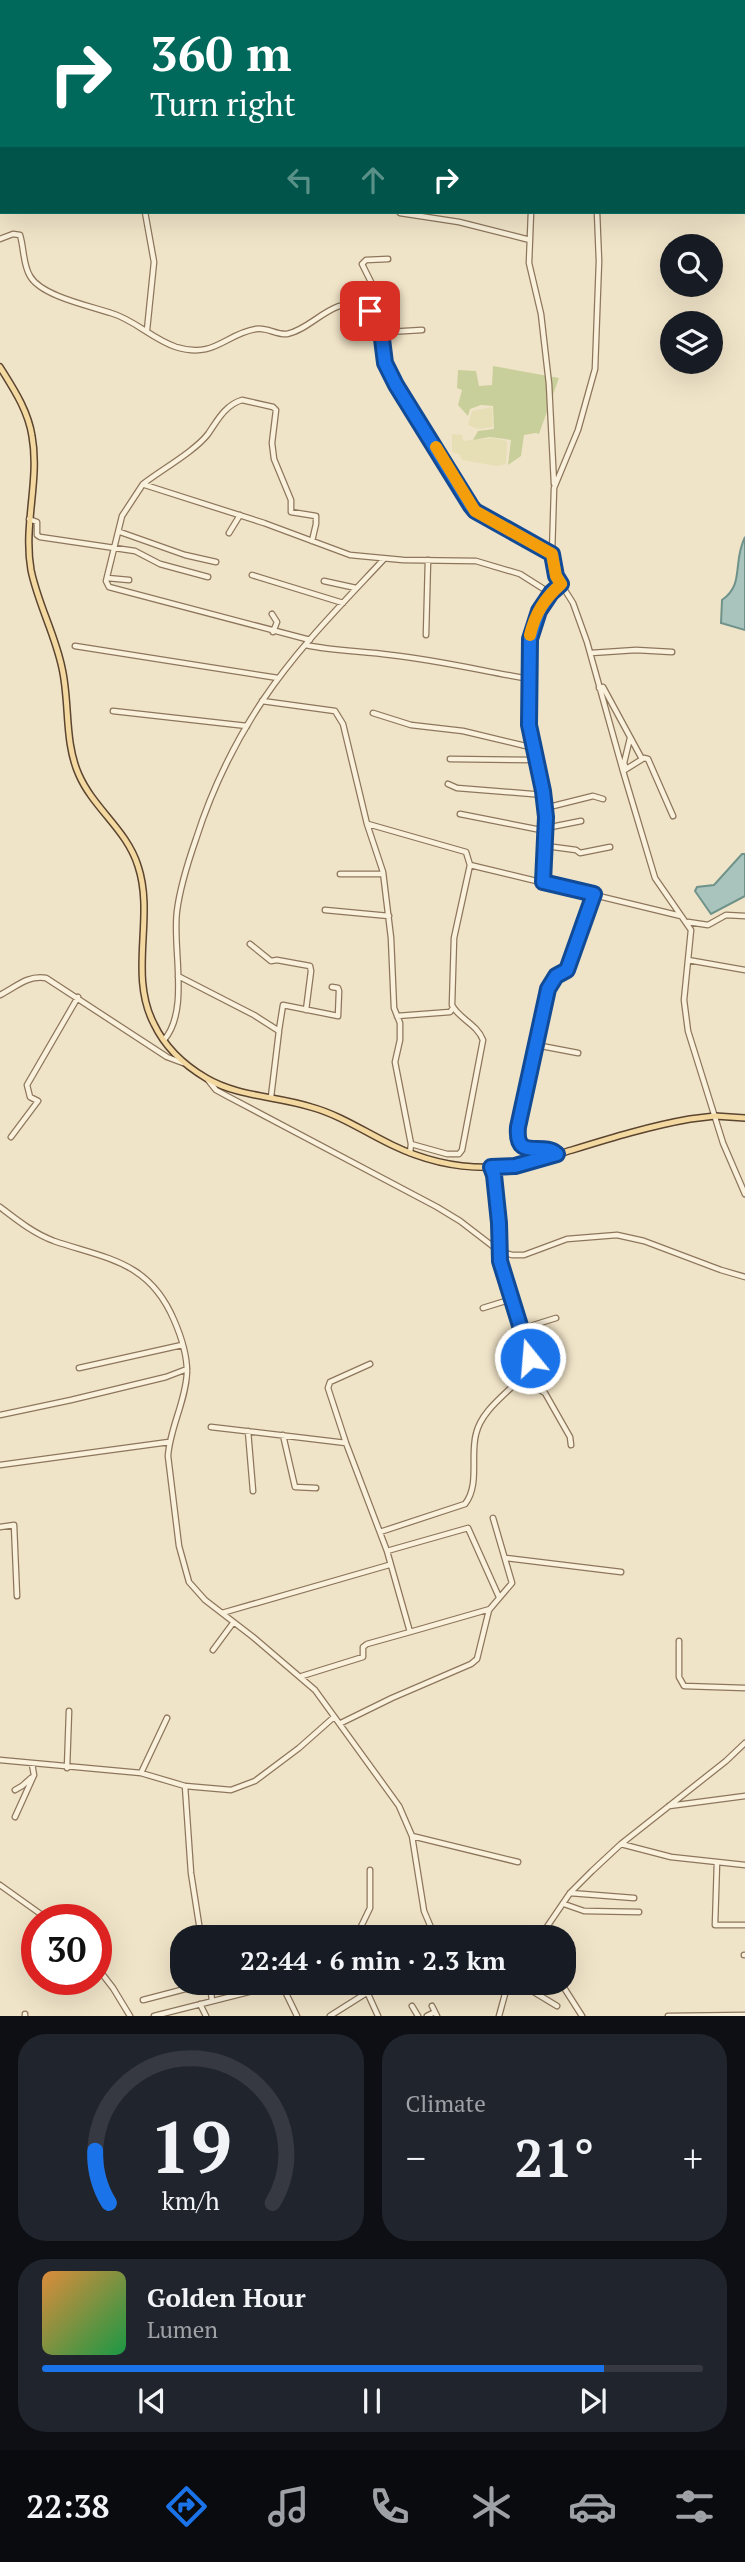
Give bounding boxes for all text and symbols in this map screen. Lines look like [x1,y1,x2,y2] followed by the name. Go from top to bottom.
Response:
[150,20,292,85] text: 360 m
[35,28,126,119] icon: right
[150,83,296,125] text: Turn right
[281,161,319,199] icon: left
[354,161,392,199] icon: ahead
[427,161,465,199] icon: right
[660,234,723,374] map controls
[660,234,723,297] button: search
[340,281,400,341] pin
[351,292,389,330] icon: arrive
[660,311,723,374] button: layers
[493,1321,567,1395] position arrow
[21,1904,112,1995] speed limit sign: 30
[240,1943,506,1977] text: 22:44 · 6 min · 2.3 km
[406,2088,486,2119] text: Climate
[150,2098,232,2195] text: 19
[514,2123,594,2192] text: 21°
[406,2133,426,2183] text: −
[683,2133,703,2183] text: +
[162,2184,220,2217] text: km/h
[147,2280,306,2314] text: Golden Hour
[147,2314,218,2345] text: Lumen
[133,2382,171,2420] icon: previous
[353,2382,391,2420] icon: pause
[574,2382,612,2420] icon: next
[162,2482,211,2531] icon: directions
[264,2482,313,2531] icon: music
[365,2482,414,2531] icon: phone
[467,2482,516,2531] icon: climate
[568,2482,617,2531] icon: car
[670,2482,719,2531] icon: filters
[26,2485,110,2527] text: 22:38

